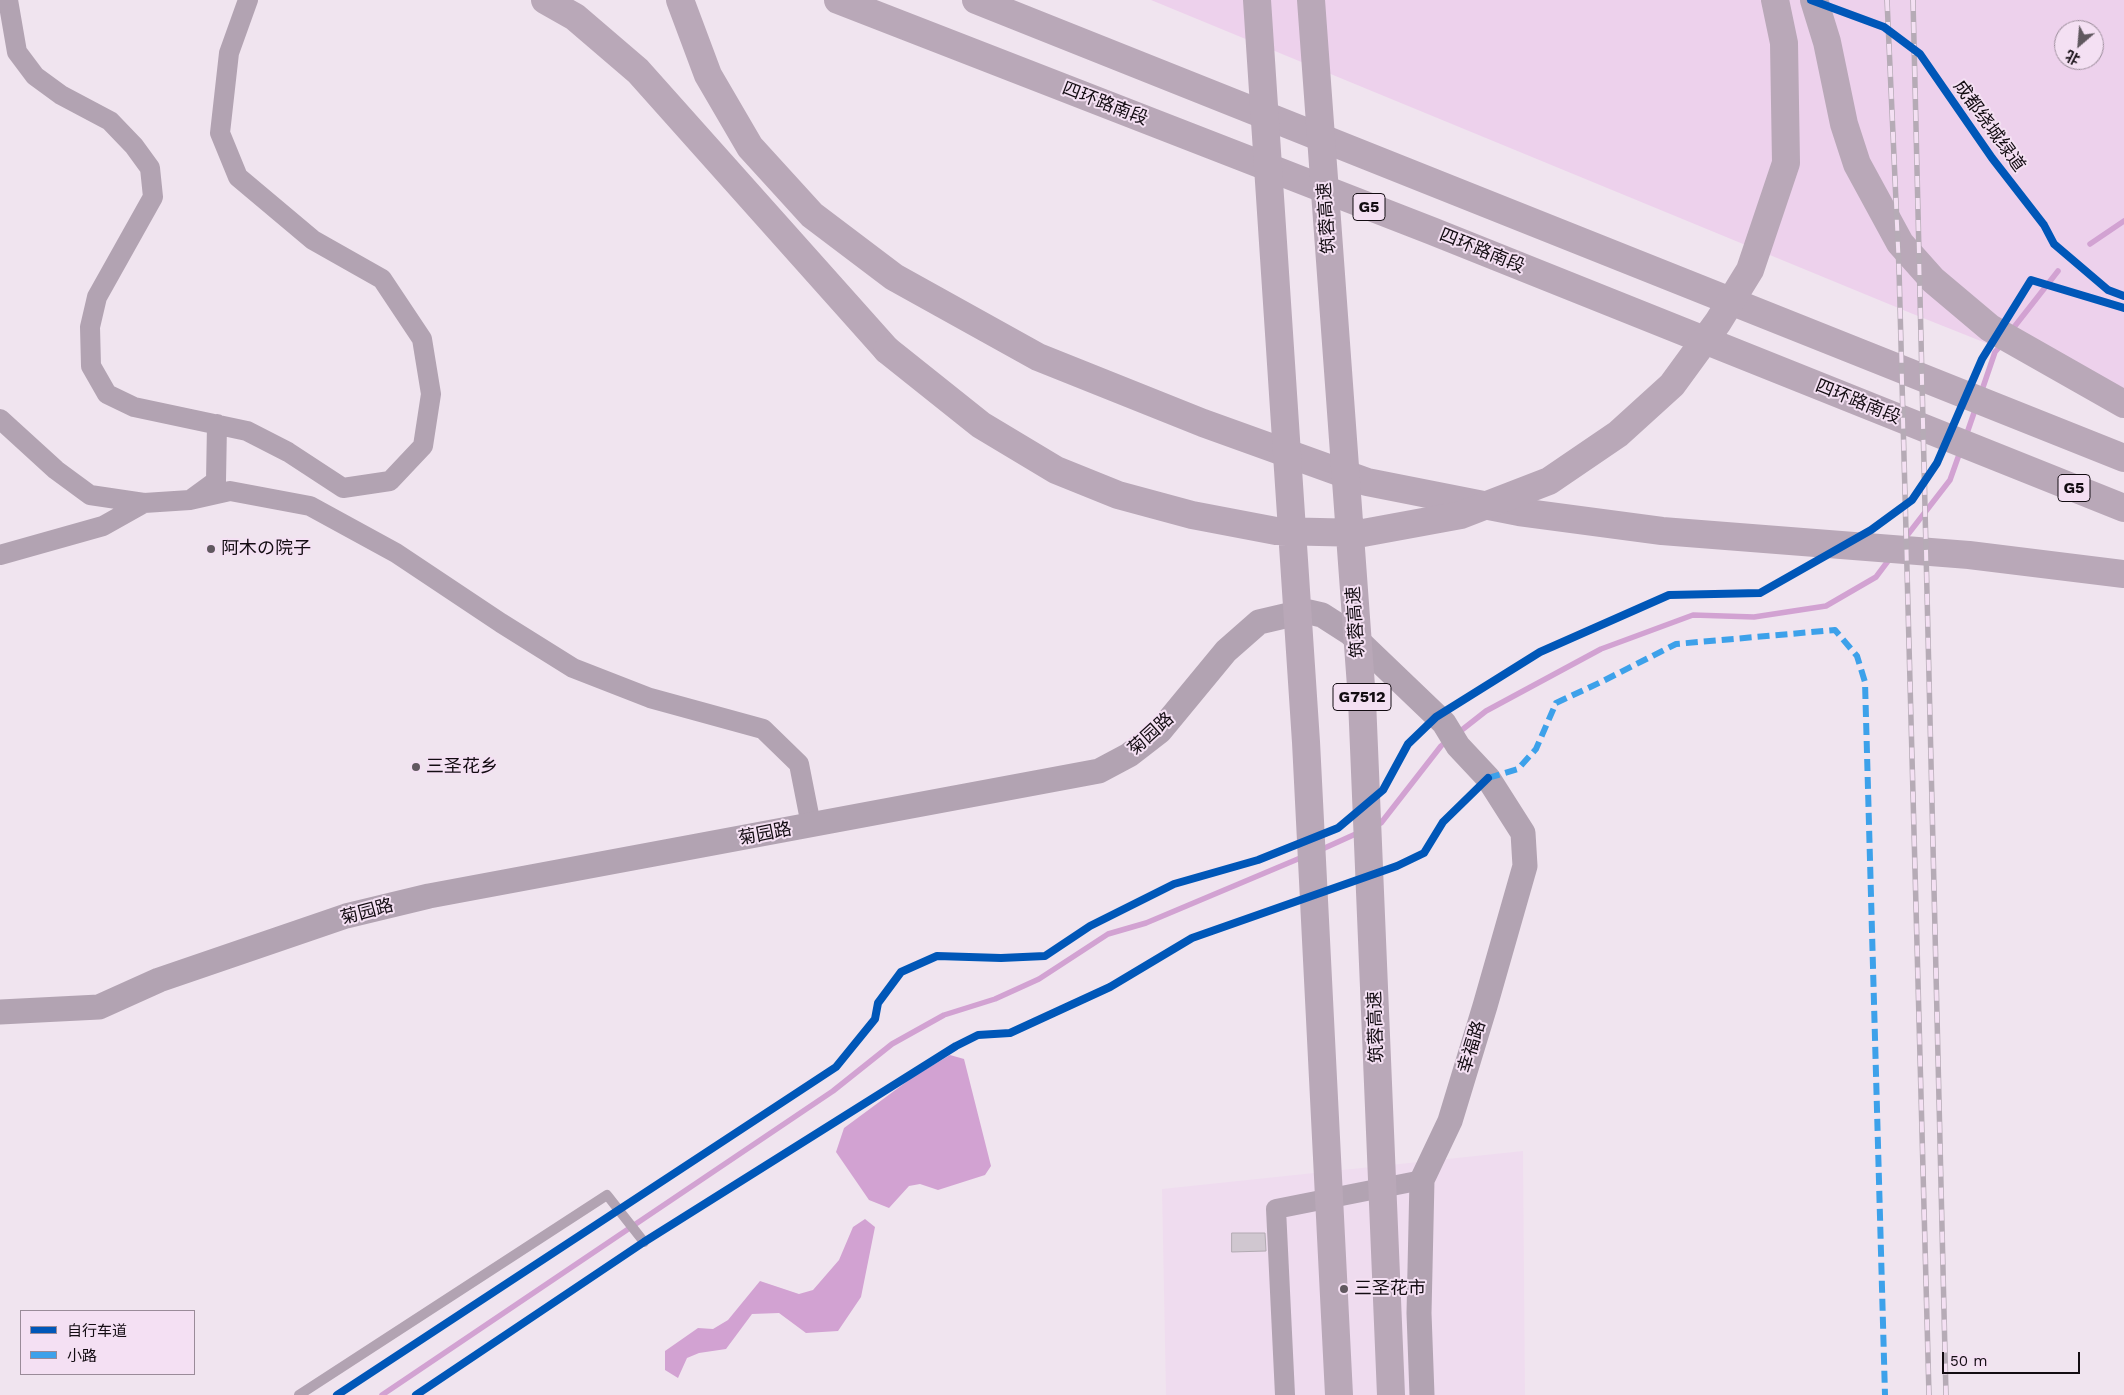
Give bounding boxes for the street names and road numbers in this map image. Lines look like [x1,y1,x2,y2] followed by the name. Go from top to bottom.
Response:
[1949,76,2029,176] street label: 成都绕城绿道
[1059,78,1151,130] street label: 四环路南段
[1314,181,1340,255] street label: 筑蓉高速
[1353,193,1385,220] road number: G5
[1436,224,1528,278] street label: 四环路南段
[1812,375,1904,429] street label: 四环路南段
[2058,474,2090,502] road number: G5
[1343,585,1369,659] street label: 筑蓉高速
[1333,684,1391,710] road number: G7512
[1124,708,1178,760] street label: 菊园路
[736,818,794,850] street label: 菊园路
[338,895,396,929] street label: 菊园路
[1364,991,1388,1063] street label: 筑蓉高速
[1454,1018,1490,1076] street label: 幸福路

